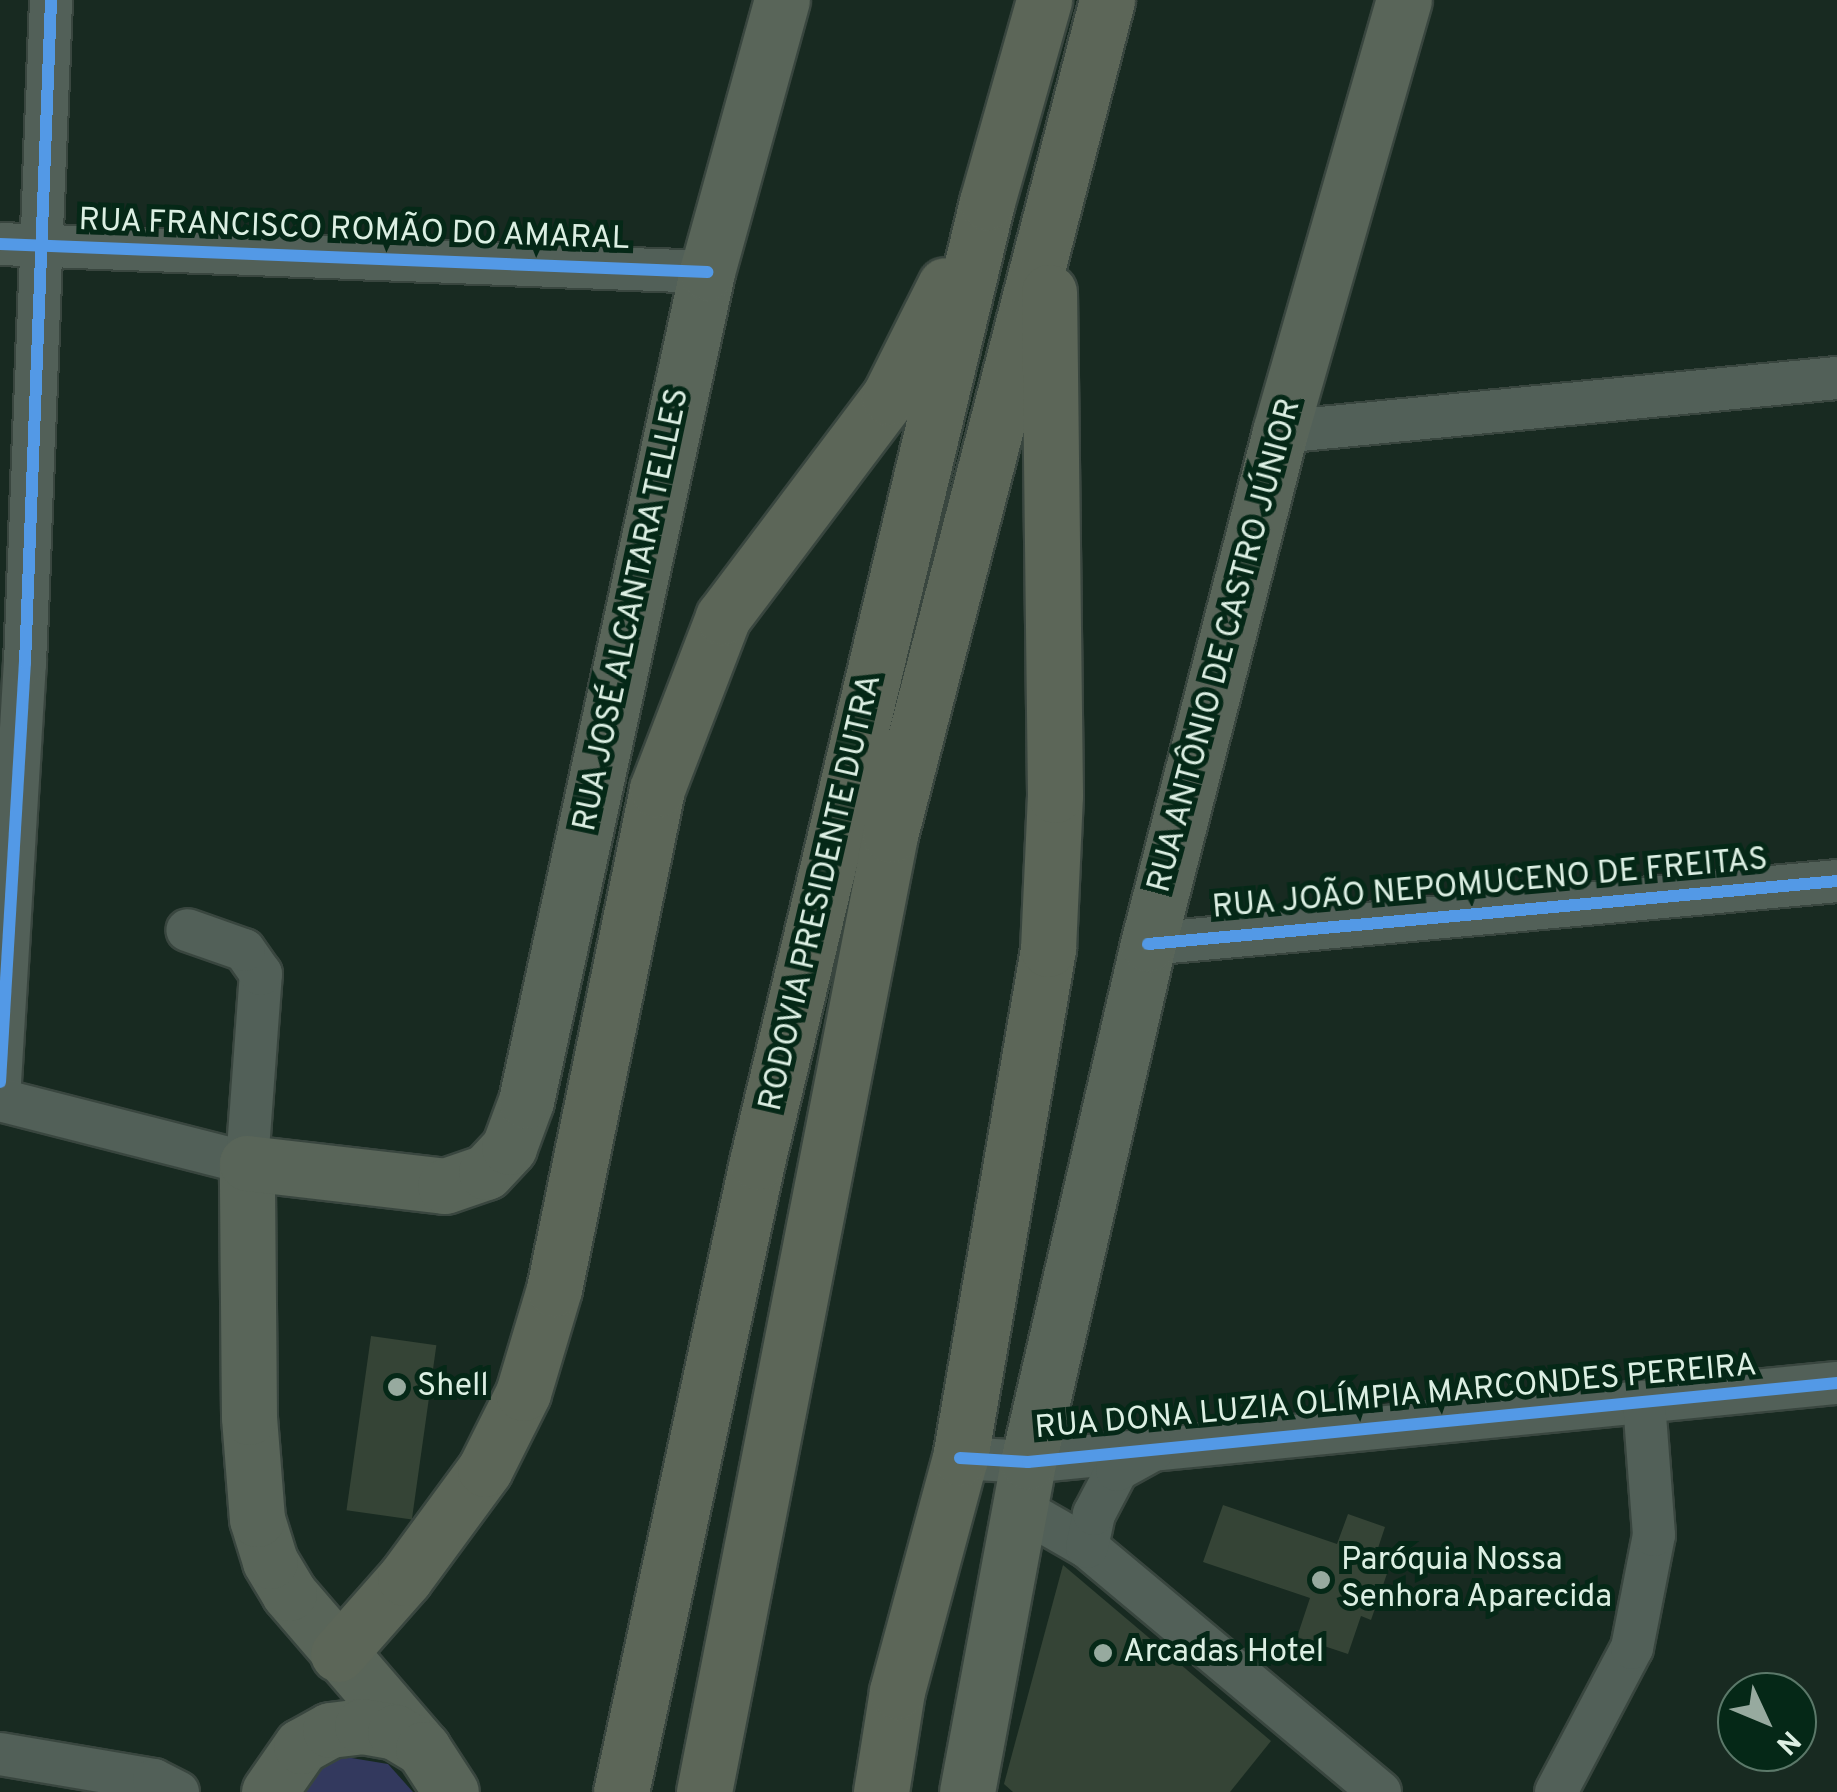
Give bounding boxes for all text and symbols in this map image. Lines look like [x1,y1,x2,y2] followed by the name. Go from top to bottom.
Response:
[77,202,631,260] street label: RUA FRANCISCO ROMÃO DO AMARAL
[567,383,699,837] street label: RUA JOSÉ ALCANTARA TELLES
[1141,394,1311,898] street label: RUA ANTÔNIO DE CASTRO JÚNIOR
[753,670,891,1116] street label: RODOVIA PRESIDENTE DUTRA
[1210,842,1770,928] street label: RUA JOÃO NEPOMUCENO DE FREITAS
[1031,1347,1761,1449] street label: RUA DONA LUZIA OLÍMPIA MARCONDES PEREIRA
[417,1368,489,1406] place label: Shell
[386,1376,408,1398] marker: Shell
[1341,1543,1613,1618] place label: Paróquia Nossa Senhora Aparecida
[1310,1569,1332,1591] marker: Paróquia Nossa Senhora Aparecida
[1123,1634,1324,1672] place label: Arcadas Hotel
[1092,1642,1114,1664] marker: Arcadas Hotel
[1717,1672,1817,1772] north arrow
[1767,1722,1807,1761] text: N

